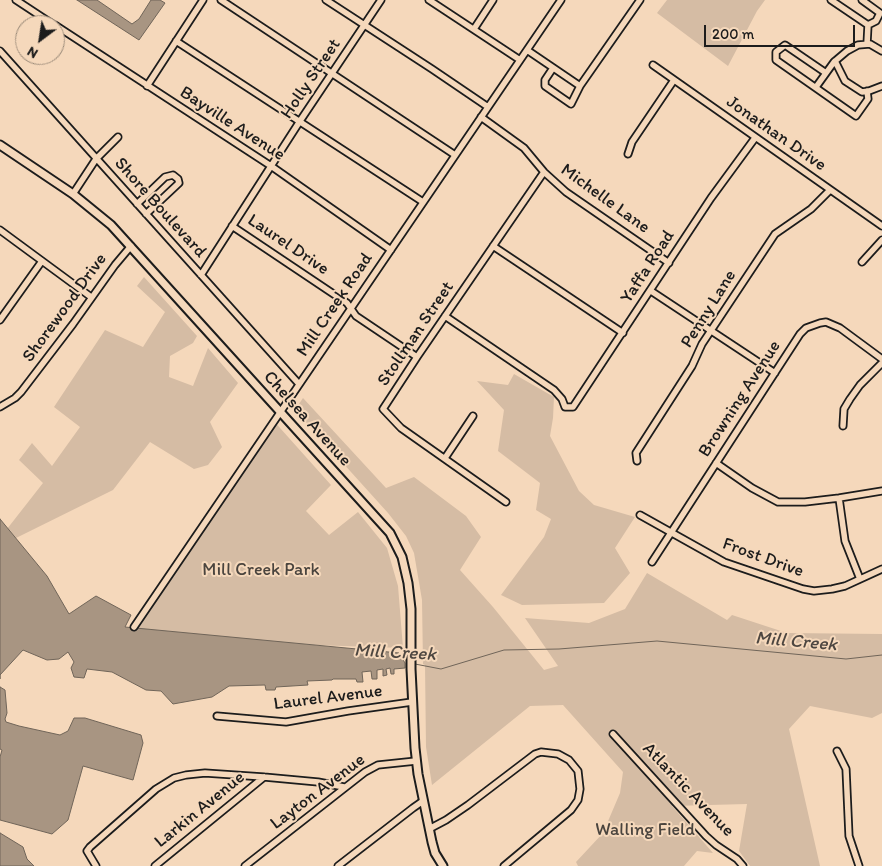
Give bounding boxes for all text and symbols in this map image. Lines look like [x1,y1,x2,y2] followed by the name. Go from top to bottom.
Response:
[15,15,65,65] north arrow
[707,15,858,47] scale bar
[712,25,754,43] text: 200 m
[276,35,346,123] street label: Holly Street
[24,43,41,62] text: N
[175,82,289,166] street label: Bayville Avenue
[722,92,830,176] street label: Jonathan Drive
[109,153,211,263] street label: Shore Boulevard
[556,159,654,239] street label: Michelle Lane
[243,210,333,280] street label: Laurel Drive
[616,226,680,308] street label: Yaffa Road
[18,249,112,367] street label: Shorewood Drive
[292,249,378,361] street label: Mill Creek Road
[677,266,741,352] street label: Penny Lane
[373,278,459,390] street label: Stollman Street
[694,337,786,461] street label: Browning Avenue
[258,367,356,471] street label: Chelsea Avenue
[719,533,807,583] street label: Frost Drive
[202,559,320,581] park label: Mill Creek Park
[754,627,838,657] water label: Mill Creek
[353,639,437,667] water label: Mill Creek
[272,681,384,715] street label: Laurel Avenue
[638,738,738,842] street label: Atlantic Avenue
[266,749,370,835] street label: Layton Avenue
[150,767,250,853] street label: Larkin Avenue
[595,819,695,841] park label: Walling Field

